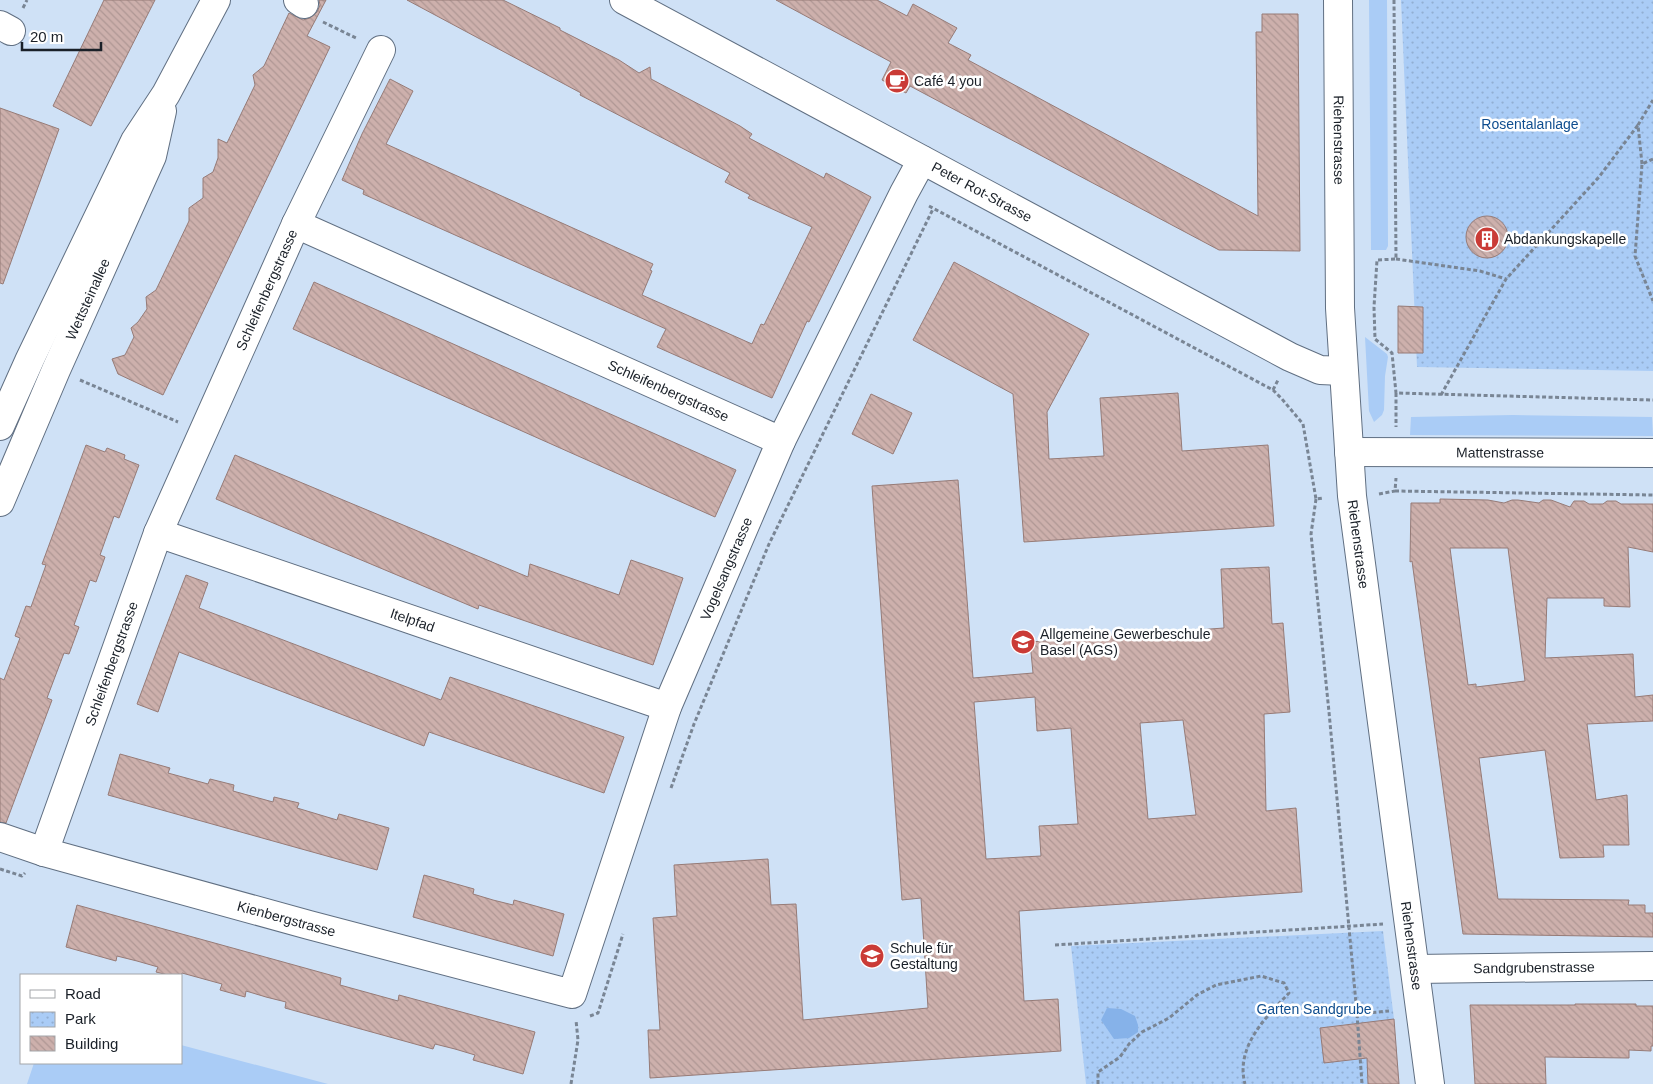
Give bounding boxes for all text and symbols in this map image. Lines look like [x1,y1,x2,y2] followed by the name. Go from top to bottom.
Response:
[22,20,101,52] scale bar
[30,28,63,45] text: 20 m
[884,68,910,94] cafe icon: Café 4 you
[914,73,982,89] place label: Café 4 you
[1331,95,1347,185] street label: Riehenstrasse
[1481,116,1579,132] park label: Rosentalanlage
[929,158,1035,225] street label: Peter Rot-Strasse
[1474,226,1500,252] building icon: Abdankungskapelle
[233,227,301,353] street label: Schleifenbergstrasse
[1504,231,1626,247] place label: Abdankungskapelle
[62,256,113,343] street label: Wettsteinallee
[605,357,732,425] street label: Schleifenbergstrasse
[1456,444,1544,461] street label: Mattenstrasse
[1345,499,1372,590] street label: Riehenstrasse
[697,515,755,623] street label: Vogelsangstrasse
[82,599,141,728] street label: Schleifenbergstrasse
[388,605,437,635] street label: Itelpfad
[1040,626,1211,658] place label: Allgemeine Gewerbeschule Basel (AGS)
[1010,629,1036,655] school or university icon: Allgemeine Gewerbeschule Basel (AGS)
[236,898,338,940] street label: Kienbergstrasse
[1398,900,1425,991] street label: Riehenstrasse
[890,940,958,972] place label: Schule für Gestaltung
[859,943,885,969] school or university icon: Schule für Gestaltung
[1473,959,1595,976] street label: Sandgrubenstrasse
[20,974,182,1064] legend
[65,985,101,1002] text: Road
[1256,1001,1372,1017] park label: Garten Sandgrube
[65,1010,96,1027] text: Park
[65,1035,118,1052] text: Building

